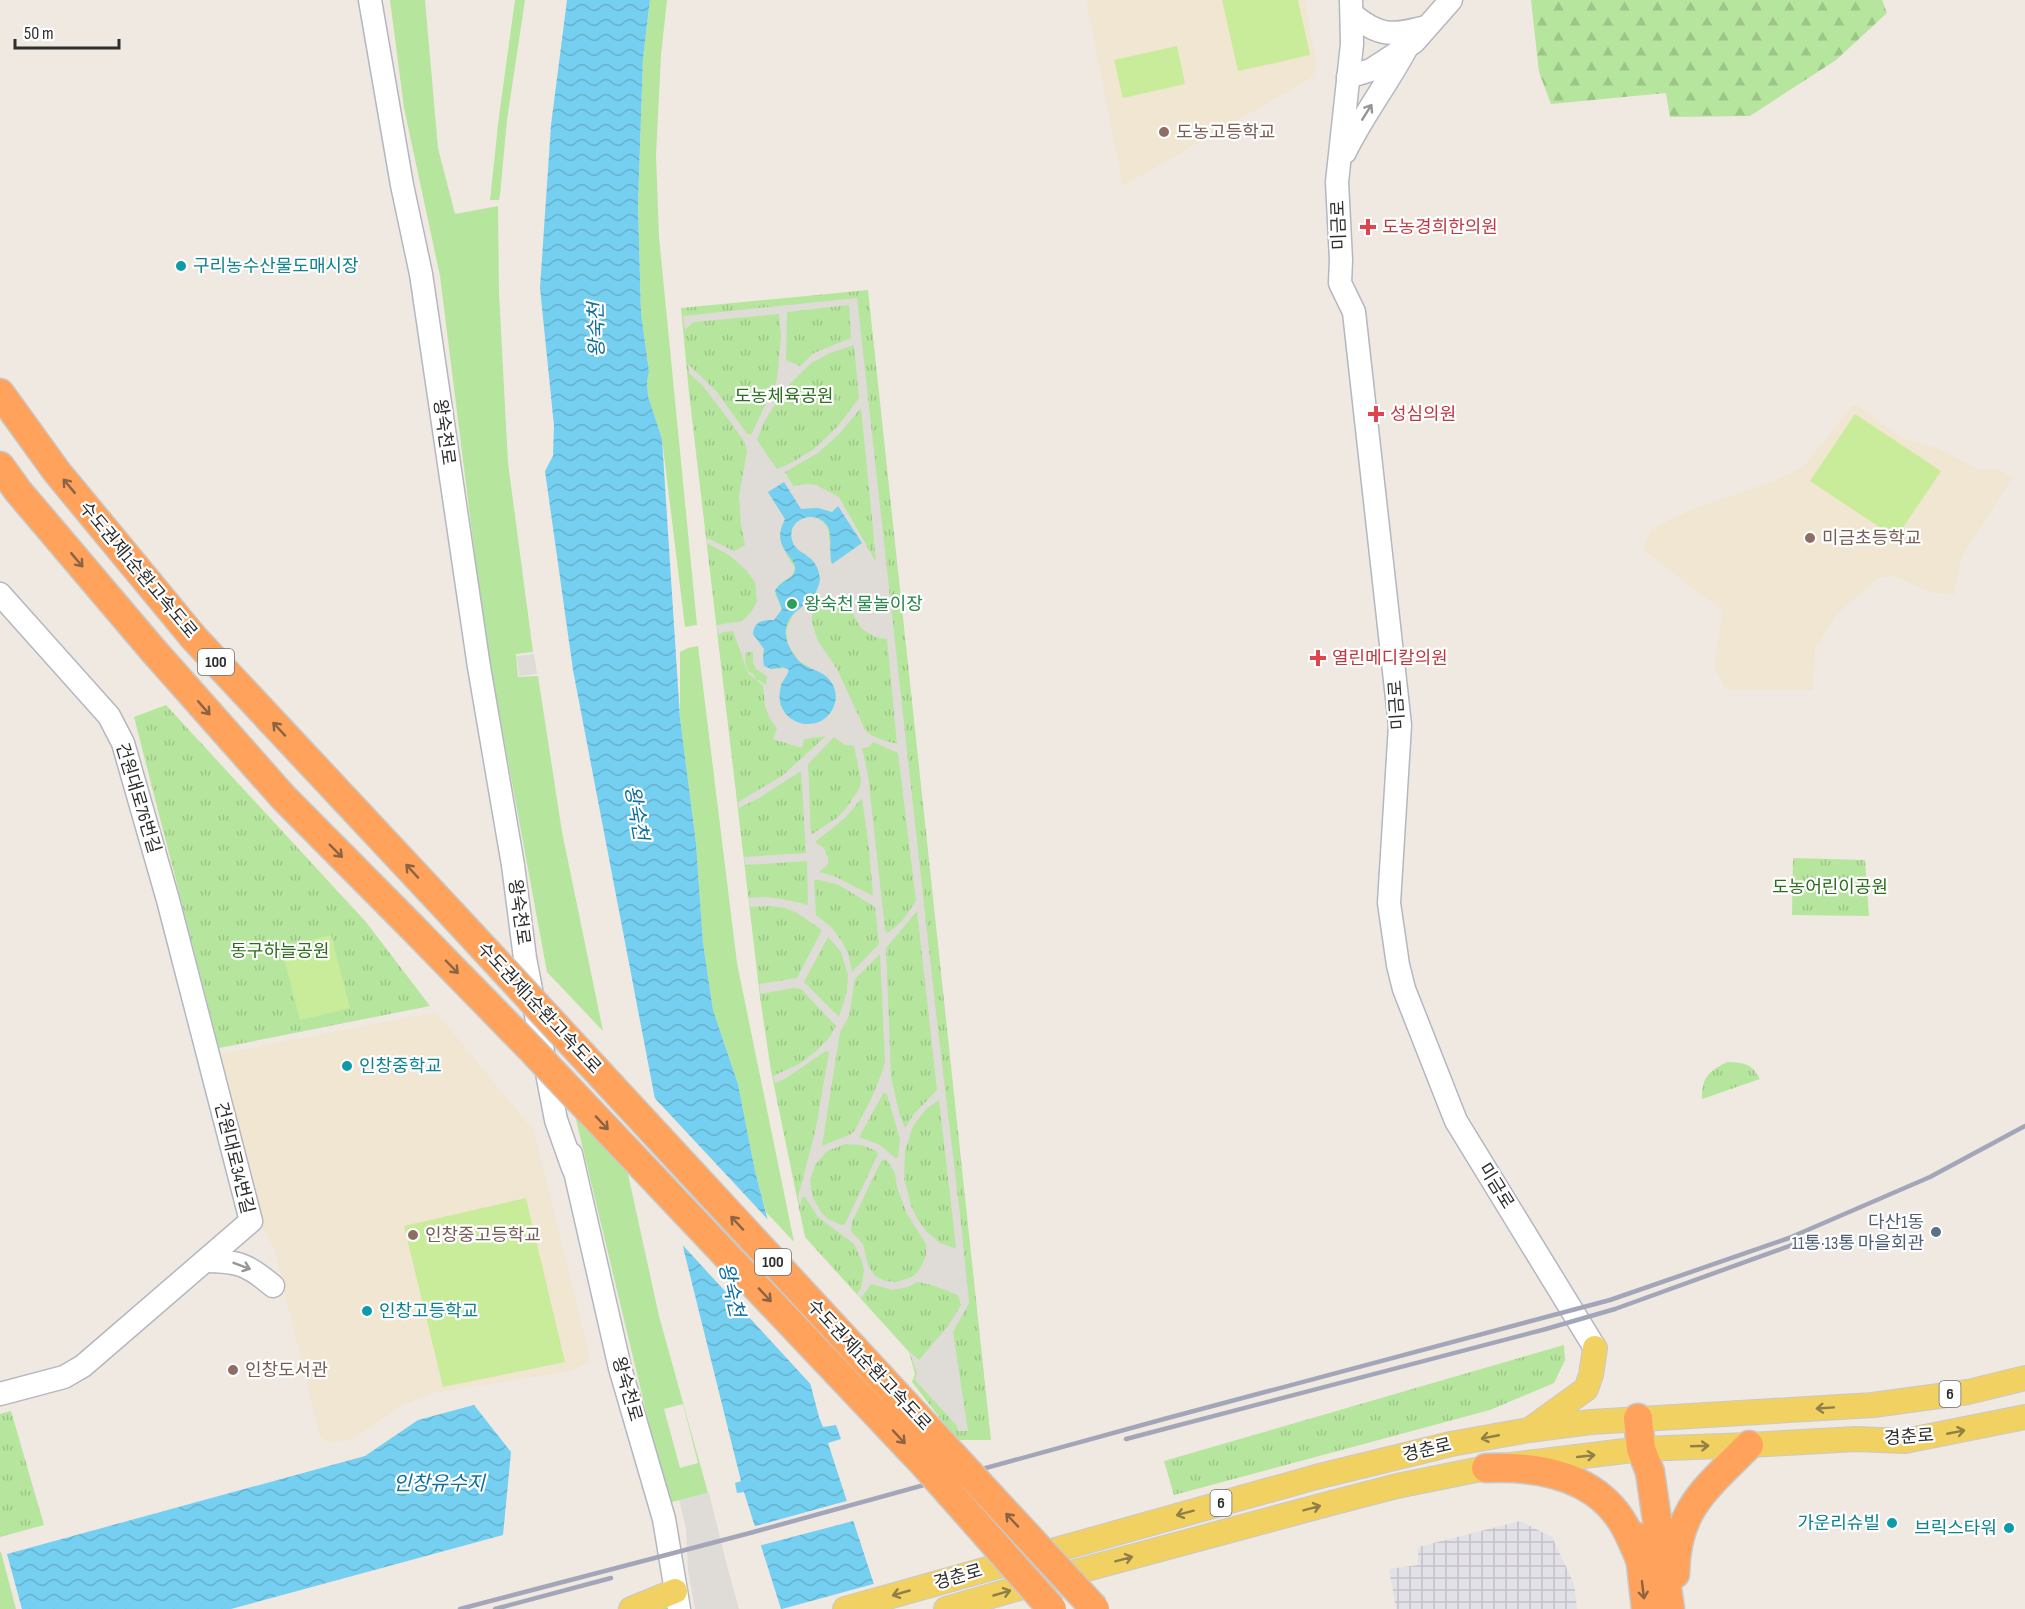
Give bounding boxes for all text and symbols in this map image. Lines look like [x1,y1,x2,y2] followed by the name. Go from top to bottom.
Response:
[15,12,118,50] scale bar
[24,23,54,44] text: 50 m
[1361,105,1373,121] one-way arrow
[1176,122,1275,143] place label: 도농고등학교
[1157,125,1171,139] marker: 도농고등학교
[1328,200,1350,250] street label: 미금로
[1382,217,1498,238] place label: 도농경희한의원
[1359,218,1377,236] marker: 도농경희한의원
[193,256,359,277] place label: 구리농수산물도매시장
[174,259,188,273] marker: 구리농수산물도매시장
[584,300,609,358] water label: 왕숙천
[734,386,834,407] park label: 도농체육공원
[429,398,459,466] street label: 왕숙천로
[1390,404,1456,425] place label: 성심의원
[1367,405,1385,423] marker: 성심의원
[62,478,75,494] one-way arrow
[75,497,201,643] street label: 수도권제1순환고속도로
[1822,528,1921,549] place label: 미금초등학교
[1803,531,1817,545] marker: 미금초등학교
[70,552,83,568] one-way arrow
[804,594,923,615] place label: 왕숙천 물놀이장
[785,597,799,611] marker: 왕숙천 물놀이장
[1332,648,1448,669] place label: 열린메디칼의원
[198,649,234,675] road number: 100
[1309,649,1327,667] marker: 열린메디칼의원
[1385,679,1409,731] street label: 미금로
[197,700,211,715] one-way arrow
[271,721,286,736] one-way arrow
[111,740,165,856] street label: 건원대로76번길
[619,784,653,845] water label: 왕숙천
[329,843,344,858] one-way arrow
[404,864,419,879] one-way arrow
[1772,877,1888,898] park label: 도농어린이공원
[504,878,534,946] street label: 왕숙천로
[473,938,605,1078] street label: 수도권제1순환고속도로
[230,941,330,962] park label: 동구하늘공원
[445,960,459,975] one-way arrow
[359,1056,442,1077] place label: 인창중학교
[340,1059,354,1073] marker: 인창중학교
[210,1100,258,1216] street label: 건원대로34번길
[595,1115,609,1130] one-way arrow
[1474,1159,1518,1213] street label: 미금로
[1792,1212,1924,1254] place label: 다산1동 11통·13통 마을회관
[730,1215,744,1230] one-way arrow
[425,1225,541,1246] place label: 인창중고등학교
[1929,1225,1943,1239] marker: 다산1동 11통·13통 마을회관
[406,1228,420,1242] marker: 인창중고등학교
[755,1249,791,1275] road number: 100
[713,1260,749,1322] water label: 왕숙천
[232,1261,250,1272] one-way arrow
[757,1288,772,1303] one-way arrow
[803,1295,935,1435] street label: 수도권제1순환고속도로
[379,1301,478,1322] place label: 인창고등학교
[360,1304,374,1318] marker: 인창고등학교
[608,1354,646,1424] street label: 왕숙천로
[245,1360,328,1381] place label: 인창도서관
[226,1363,240,1377] marker: 인창도서관
[1940,1381,1960,1407] road number: 6
[1816,1402,1836,1413] one-way arrow
[1883,1425,1935,1449] street label: 경춘로
[1946,1426,1965,1437] one-way arrow
[891,1429,905,1444] one-way arrow
[1481,1432,1500,1443] one-way arrow
[1400,1434,1454,1466] street label: 경춘로
[1689,1441,1709,1452] one-way arrow
[1576,1450,1595,1461] one-way arrow
[393,1472,487,1496] water label: 인창유수지
[1210,1490,1232,1516] road number: 6
[1302,1502,1321,1513] one-way arrow
[1176,1508,1195,1519] one-way arrow
[1005,1513,1019,1528] one-way arrow
[1797,1513,1880,1534] place label: 가운리슈빌
[1885,1516,1899,1530] marker: 가운리슈빌
[1914,1518,1997,1539] place label: 브릭스타워
[2002,1521,2016,1535] marker: 브릭스타워
[1114,1552,1133,1564] one-way arrow
[931,1560,985,1594] street label: 경춘로
[1638,1580,1649,1599] one-way arrow
[993,1587,1012,1598] one-way arrow
[892,1588,911,1599] one-way arrow

